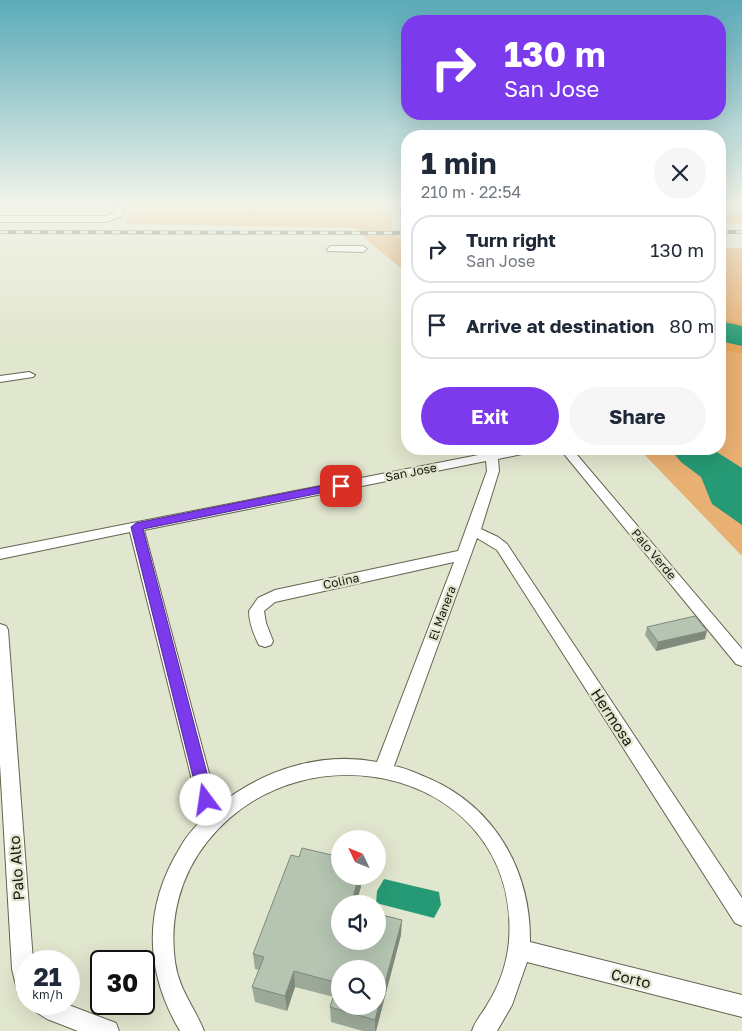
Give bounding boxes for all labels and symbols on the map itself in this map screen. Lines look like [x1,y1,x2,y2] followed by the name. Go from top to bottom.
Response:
[384,460,438,484] street label: San Jose
[320,465,362,507] pin
[628,526,680,582] street label: Palo Verde
[322,570,360,592] street label: Colina
[425,584,459,642] street label: El Manera
[588,685,638,749] street label: Hermosa
[179,773,231,825] position arrow
[331,830,386,885] north arrow
[5,835,27,901] street label: Palo Alto
[90,950,155,1015] speed limit sign: 30
[609,964,653,992] street label: Corto

